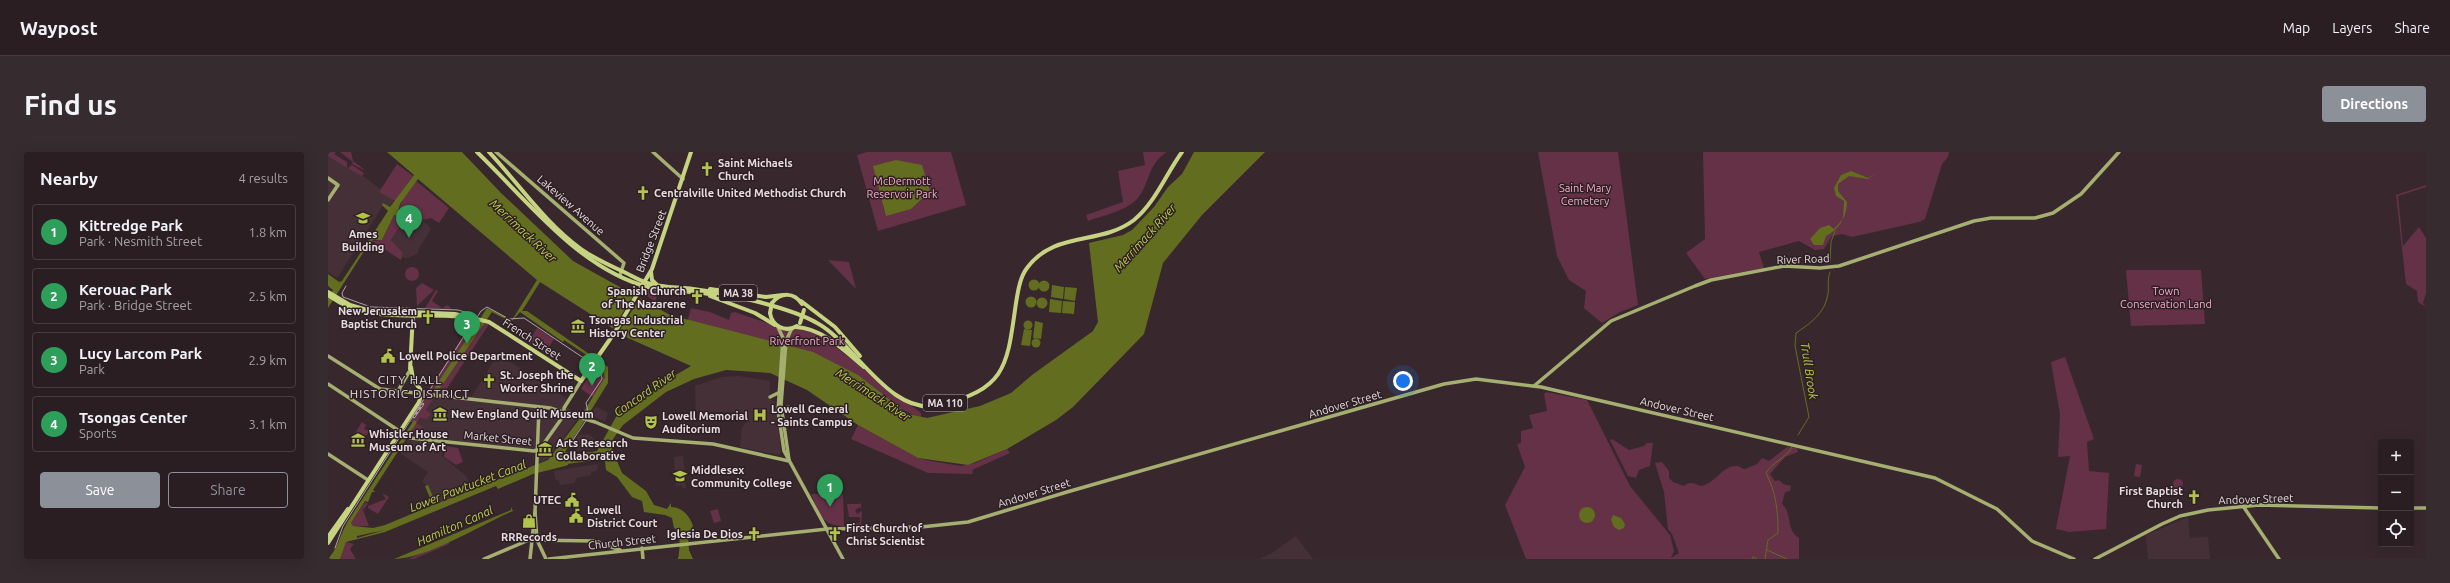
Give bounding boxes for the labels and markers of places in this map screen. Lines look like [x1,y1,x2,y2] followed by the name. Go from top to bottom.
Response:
[718,157,793,182] place label: Saint Michaels Church
[699,161,715,177] church icon: Saint Michaels Church
[635,185,651,201] church icon: Centralville United Methodist Church
[654,187,846,199] place label: Centralville United Methodist Church
[396,205,422,238] pin: 4
[355,210,371,226] school or university icon: Ames Building
[342,228,384,253] place label: Ames Building
[601,285,686,310] place label: Spanish Church of The Nazarene
[689,289,705,305] church icon: Spanish Church of The Nazarene
[338,305,417,330] place label: New Jerusalem Baptist Church
[420,309,436,325] church icon: New Jerusalem Baptist Church
[454,311,480,344] pin: 3
[589,314,684,339] place label: Tsongas Industrial History Center
[570,318,586,334] museum icon: Tsongas Industrial History Center
[380,348,396,364] public building icon: Lowell Police Department
[399,350,533,362] place label: Lowell Police Department
[579,353,605,386] pin: 2
[500,369,574,394] place label: St. Joseph the Worker Shrine
[481,373,497,389] church icon: St. Joseph the Worker Shrine
[771,403,852,428] place label: Lowell General - Saints Campus
[432,406,448,422] museum icon: New England Quilt Museum
[752,407,768,423] hospital icon: Lowell General - Saints Campus
[451,408,594,420] place label: New England Quilt Museum
[662,410,748,435] place label: Lowell Memorial Auditorium
[643,414,659,430] theatre icon: Lowell Memorial Auditorium
[369,428,448,453] place label: Whistler House Museum of Art
[350,432,366,448] museum icon: Whistler House Museum of Art
[556,437,628,462] place label: Arts Research Collaborative
[537,441,553,457] museum icon: Arts Research Collaborative
[691,464,792,489] place label: Middlesex Community College
[672,468,688,484] school or university icon: Middlesex Community College
[817,474,843,507] pin: 1
[2119,485,2183,510] place label: First Baptist Church
[2186,489,2202,505] church icon: First Baptist Church
[564,492,580,508] public building icon: UTEC
[533,494,561,506] place label: UTEC
[587,504,658,529] place label: Lowell District Court
[568,508,584,524] public building icon: Lowell District Court
[521,513,537,529] shop icon: RRRecords
[846,522,925,547] place label: First Church of Christ Scientist
[746,526,762,542] church icon: Iglesia De Dios
[827,526,843,542] church icon: First Church of Christ Scientist
[667,528,743,540] place label: Iglesia De Dios
[501,531,557,543] place label: RRRecords

